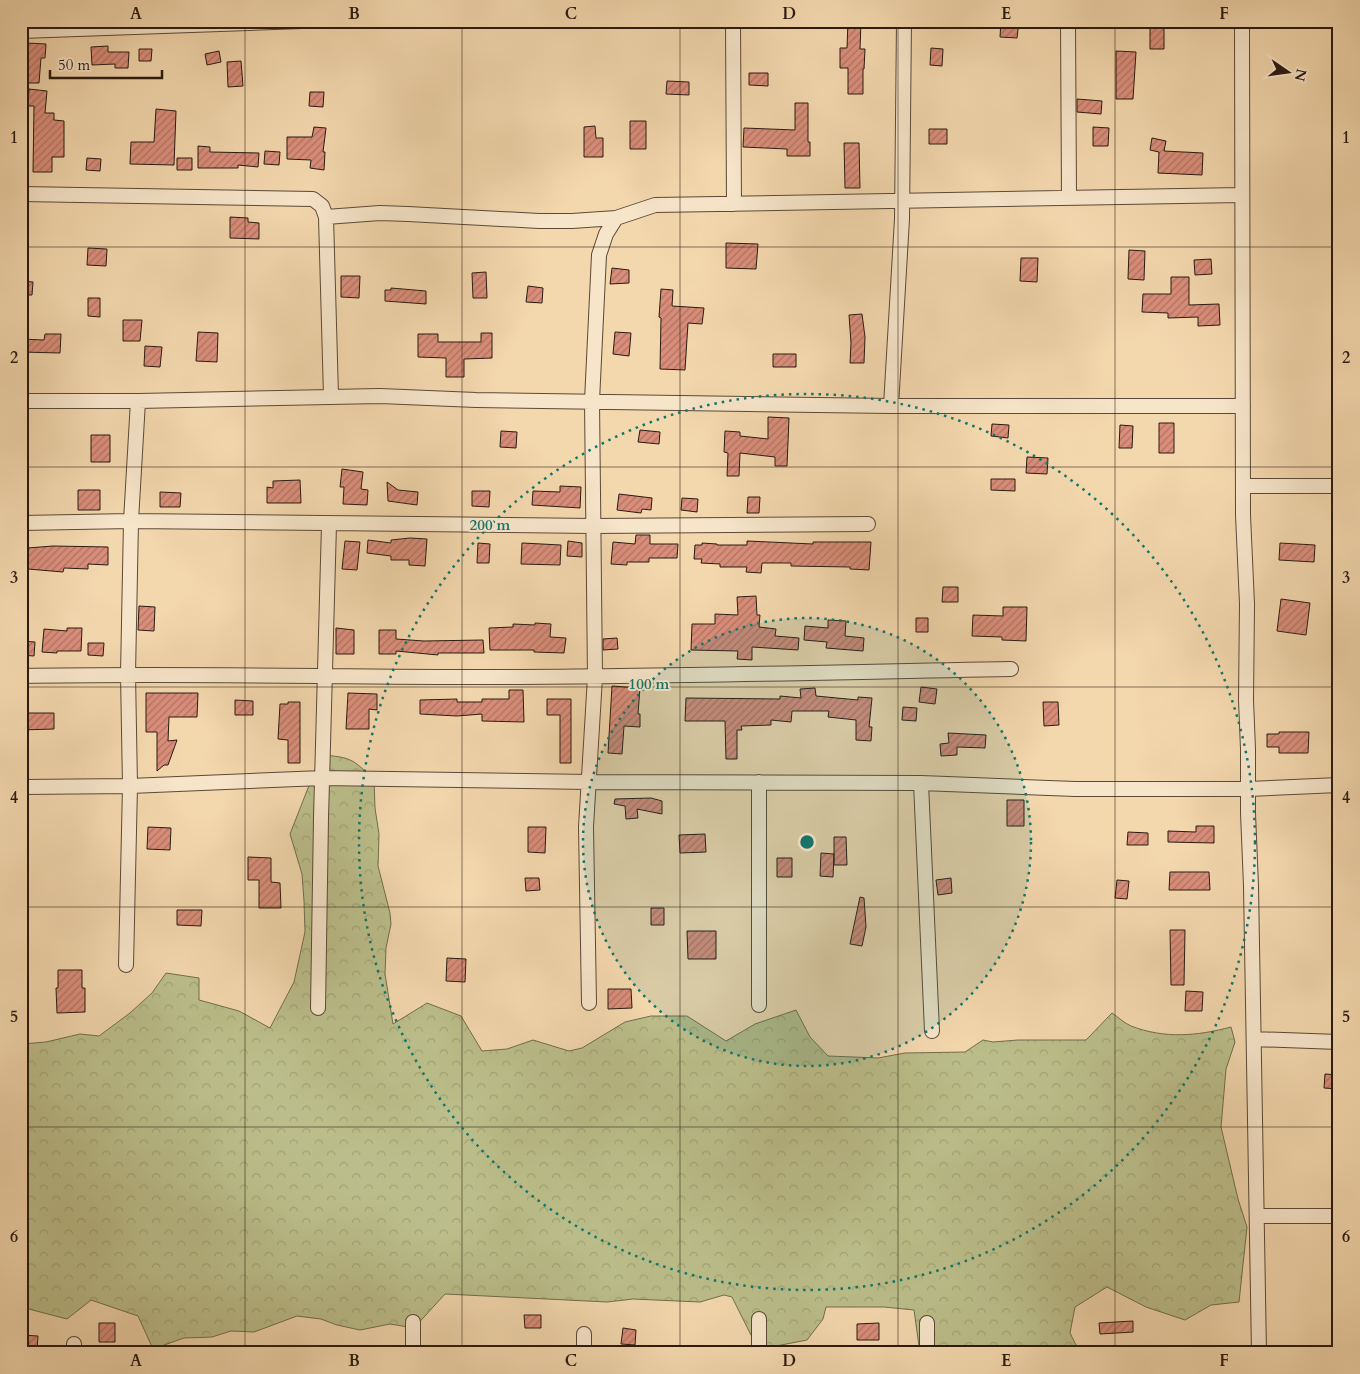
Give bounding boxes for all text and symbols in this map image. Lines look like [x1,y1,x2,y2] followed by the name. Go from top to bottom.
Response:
[130,3,142,25] text: A
[348,3,360,25] text: B
[565,3,577,25] text: C
[782,3,796,25] text: D
[1001,3,1011,25] text: E
[1219,3,1229,25] text: F
[50,48,162,80] scale bar
[1262,48,1312,98] north arrow
[58,55,90,75] text: 50 m
[1290,67,1311,83] text: N
[10,127,18,149] text: 1
[1342,127,1350,149] text: 1
[10,347,18,369] text: 2
[1342,347,1350,369] text: 2
[470,515,511,535] text: 200 m
[10,567,18,589] text: 3
[1342,567,1350,589] text: 3
[629,674,670,694] text: 100 m
[10,787,18,809] text: 4
[1342,787,1350,809] text: 4
[798,833,816,851] centre of rings
[10,1006,18,1028] text: 5
[1342,1006,1350,1028] text: 5
[10,1226,18,1248] text: 6
[1342,1226,1350,1248] text: 6
[130,1350,142,1372] text: A
[348,1350,360,1372] text: B
[565,1350,577,1372] text: C
[782,1350,796,1372] text: D
[1001,1350,1011,1372] text: E
[1219,1350,1229,1372] text: F

